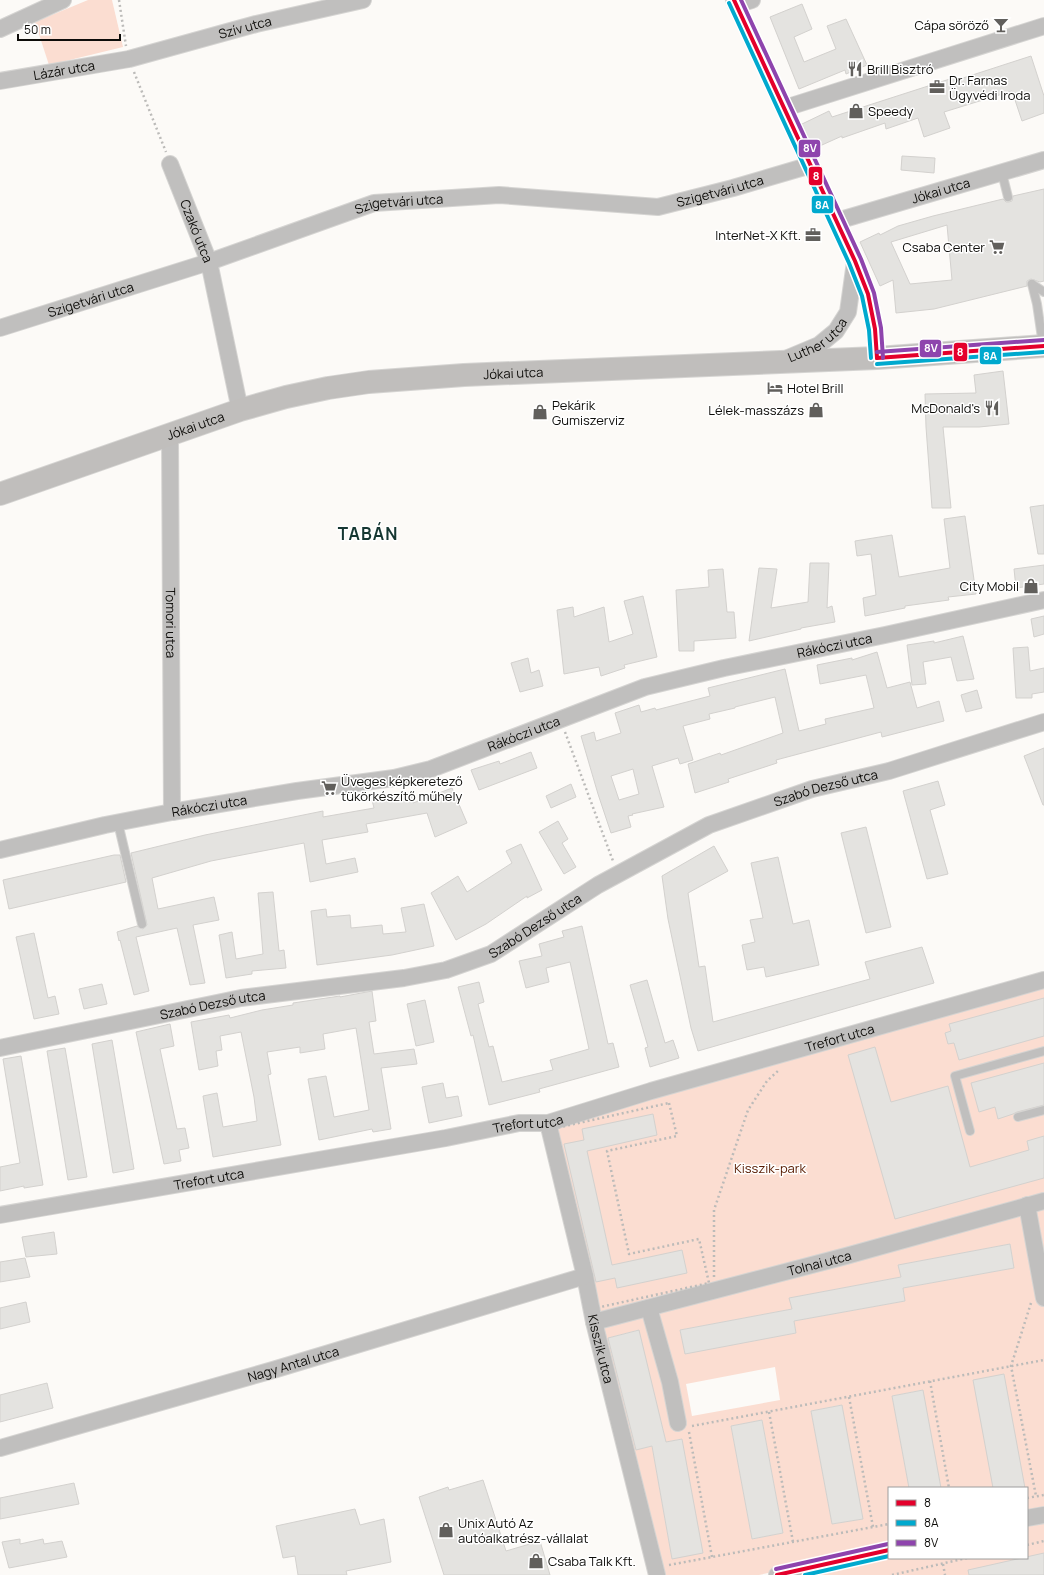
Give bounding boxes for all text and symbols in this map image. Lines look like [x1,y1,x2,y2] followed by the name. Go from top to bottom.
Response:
[216,12,273,43] street label: Szív utca
[18,16,120,42] scale bar
[914,16,989,34] place label: Cápa söröző
[992,16,1010,34] bar icon: Cápa söröző
[24,21,51,38] text: 50 m
[32,56,96,84] street label: Lázár utca
[846,60,864,78] restaurant icon: Brill Bisztró
[867,60,934,78] place label: Brill Bisztró
[949,71,1030,104] place label: Dr. Farnas Ügyvédi Iroda
[928,78,946,96] office icon: Dr. Farnas Ügyvédi Iroda
[847,102,865,120] shop icon: Speedy
[868,102,914,120] place label: Speedy
[798,139,821,158] line badge: 8V
[803,140,817,155] text: 8V
[808,166,823,186] line badge: 8
[813,168,820,183] text: 8
[674,171,765,211] street label: Szigetvári utca
[909,173,972,208] street label: Jókai utca
[352,190,444,218] street label: Szigetvári utca
[811,195,834,214] line badge: 8A
[176,197,217,265] street label: Czakó utca
[815,197,830,212] text: 8A
[715,226,801,244] place label: InterNet-X Kft.
[804,226,822,244] office icon: InterNet-X Kft.
[902,238,985,256] place label: Csaba Center
[988,238,1006,256] supermarket icon: Csaba Center
[45,277,136,321] street label: Szigetvári utca
[785,314,851,366] street label: Luther utca
[919,339,942,358] line badge: 8V
[924,340,938,355] text: 8V
[953,342,968,362] line badge: 8
[957,344,964,359] text: 8
[979,346,1002,365] line badge: 8A
[983,348,998,363] text: 8A
[483,363,544,383] street label: Jókai utca
[766,379,784,397] hotel icon: Hotel Brill
[787,379,844,397] place label: Hotel Brill
[552,396,625,429] place label: Pekárik Gumiszerviz
[911,399,980,417] place label: McDonald's
[983,399,1001,417] restaurant icon: McDonald's
[708,401,804,419] place label: Lélek-masszázs
[807,401,825,419] shop icon: Lélek-masszázs
[531,403,549,421] shop icon: Pekárik Gumiszerviz
[164,407,227,444] street label: Jókai utca
[338,522,398,545] district label: TABÁN
[960,577,1019,595] place label: City Mobil
[1022,577,1040,595] shop icon: City Mobil
[162,588,180,658] street label: Tomori utca
[795,629,874,662] street label: Rákóczi utca
[485,711,562,756] street label: Rákóczi utca
[771,765,879,811] street label: Szabó Dezső utca
[341,772,463,805] place label: Üveges képkeretező tükörkészítő műhely
[320,779,338,797] supermarket icon: Üveges képkeretező tükörkészítő műhely
[170,791,248,821] street label: Rákóczi utca
[485,889,585,962] street label: Szabó Dezső utca
[158,986,266,1024] street label: Szabó Dezső utca
[803,1019,876,1056] street label: Trefort utca
[491,1110,565,1137] street label: Trefort utca
[734,1159,806,1177] park label: Kisszik-park
[172,1164,245,1194] street label: Trefort utca
[786,1246,853,1280] street label: Tolnai utca
[584,1313,618,1385] street label: Kisszik utca
[245,1342,341,1386] street label: Nagy Antal utca
[888,1487,1028,1559] legend
[924,1494,931,1511] text: 8
[458,1514,588,1547] place label: Unix Autó Az autóalkatrész-vállalat
[924,1514,939,1531] text: 8A
[437,1521,455,1539] shop icon: Unix Autó Az autóalkatrész-vállalat
[924,1534,939,1551] text: 8V
[527,1552,545,1570] shop icon: Csaba Talk Kft.
[548,1552,636,1570] place label: Csaba Talk Kft.

